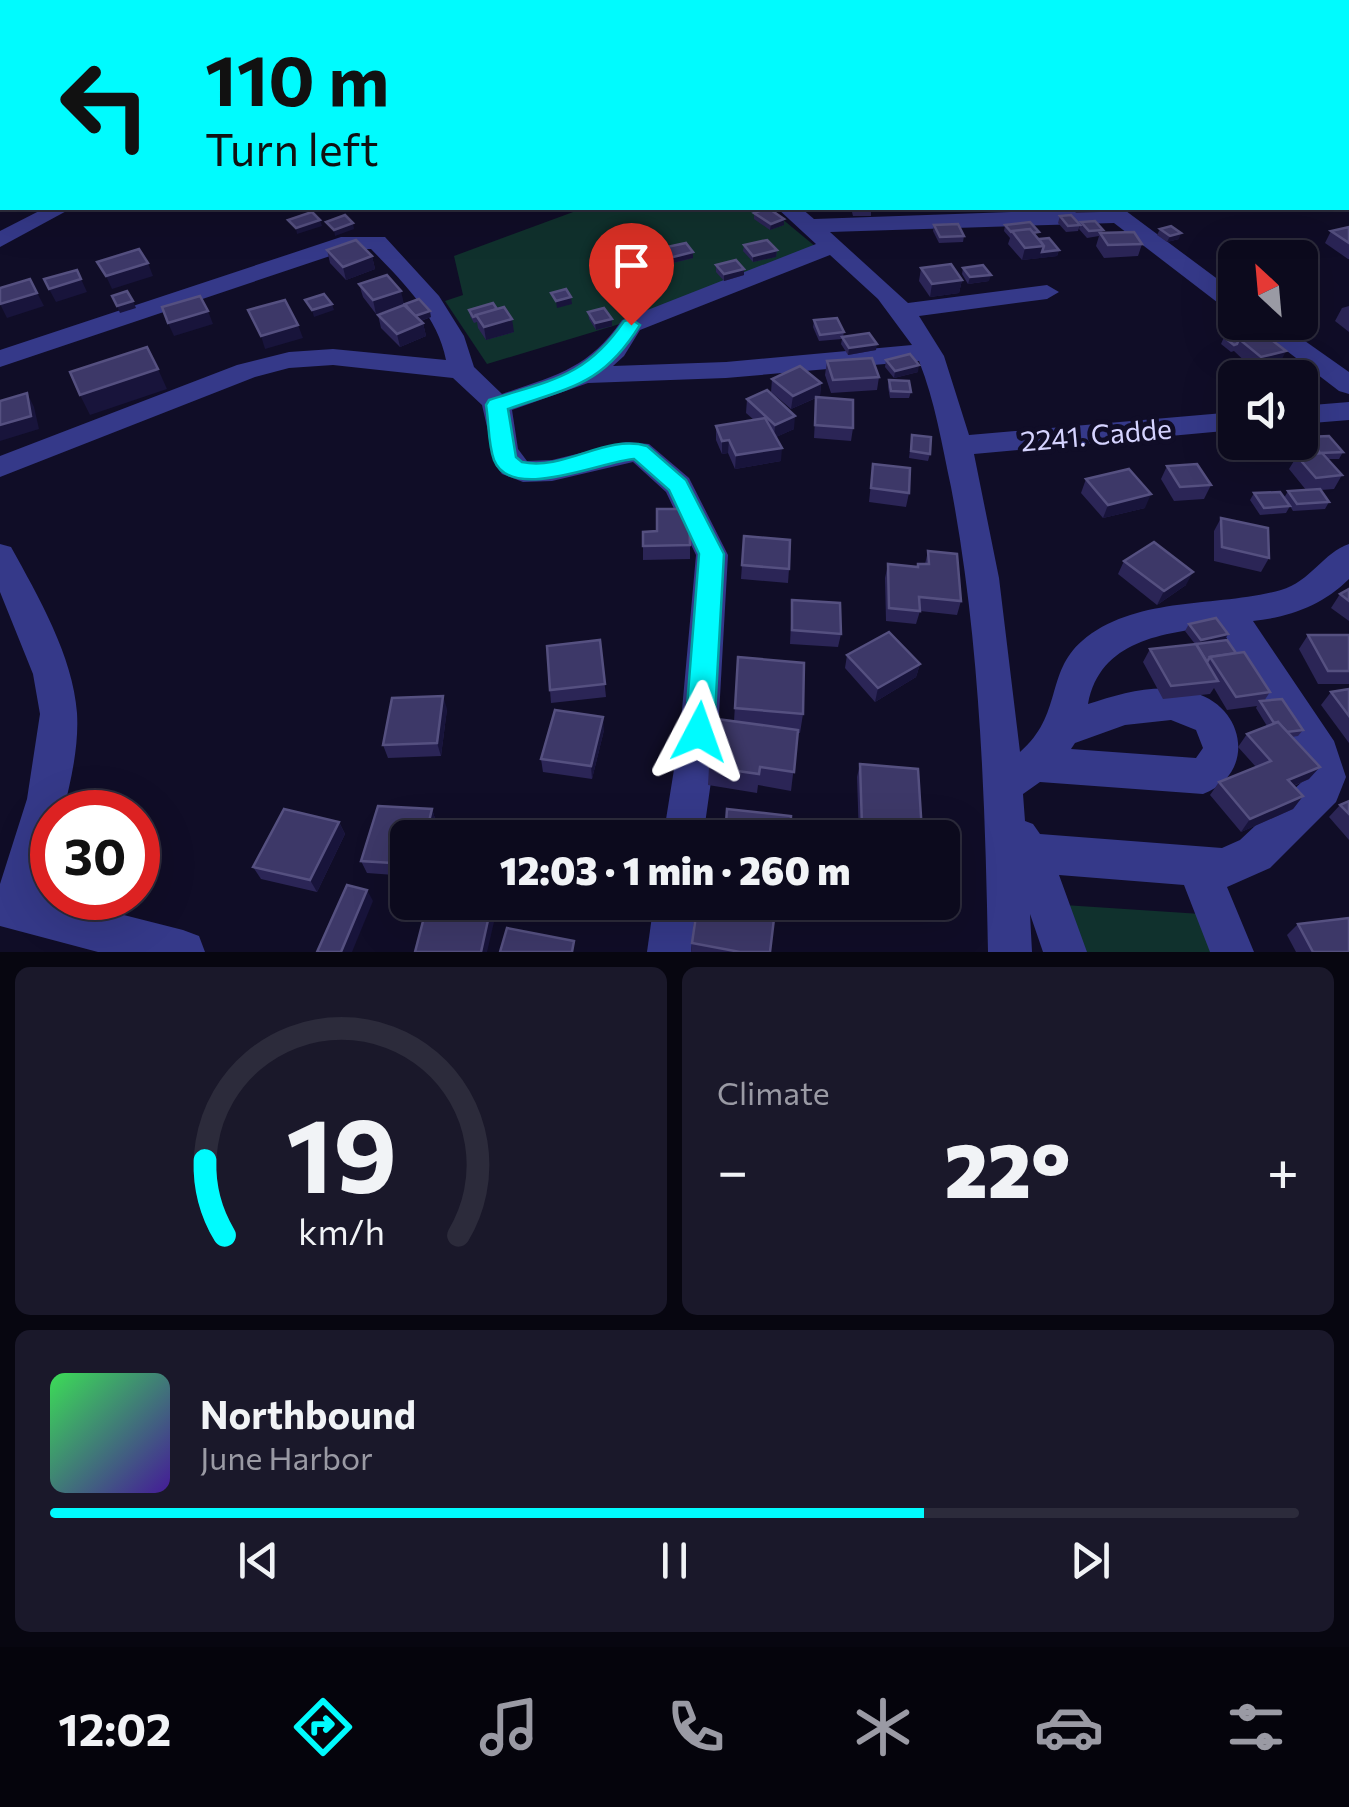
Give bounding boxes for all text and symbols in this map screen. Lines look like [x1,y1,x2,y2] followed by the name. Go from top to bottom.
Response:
[205,35,389,120] text: 110 m
[40,40,170,170] icon: left
[205,120,379,175] text: Turn left
[589,223,674,326] pin
[604,238,659,293] icon: arrive
[1218,240,1318,340] north arrow
[1218,240,1318,460] map controls
[1218,360,1318,460] button: sound
[1019,410,1173,458] street label: 2241. Cadde
[647,680,751,784] position arrow
[30,790,160,920] speed limit sign: 30
[500,846,850,893] text: 12:03 · 1 min · 260 m
[717,1072,830,1112] text: Climate
[285,1087,397,1214] text: 19
[944,1122,1071,1213] text: 22°
[717,1135,748,1202] text: −
[1267,1135,1299,1202] text: +
[298,1209,384,1252] text: km/h
[200,1390,416,1437] text: Northbound
[200,1437,373,1477] text: June Harbor
[231,1533,286,1588] icon: previous
[647,1533,702,1588] icon: pause
[1063,1533,1118,1588] icon: next
[288,1692,358,1762] icon: directions
[474,1692,544,1762] icon: music
[661,1692,731,1762] icon: phone
[848,1692,918,1762] icon: climate
[1034,1692,1104,1762] icon: car
[1221,1692,1291,1762] icon: filters
[58,1700,171,1755] text: 12:02

